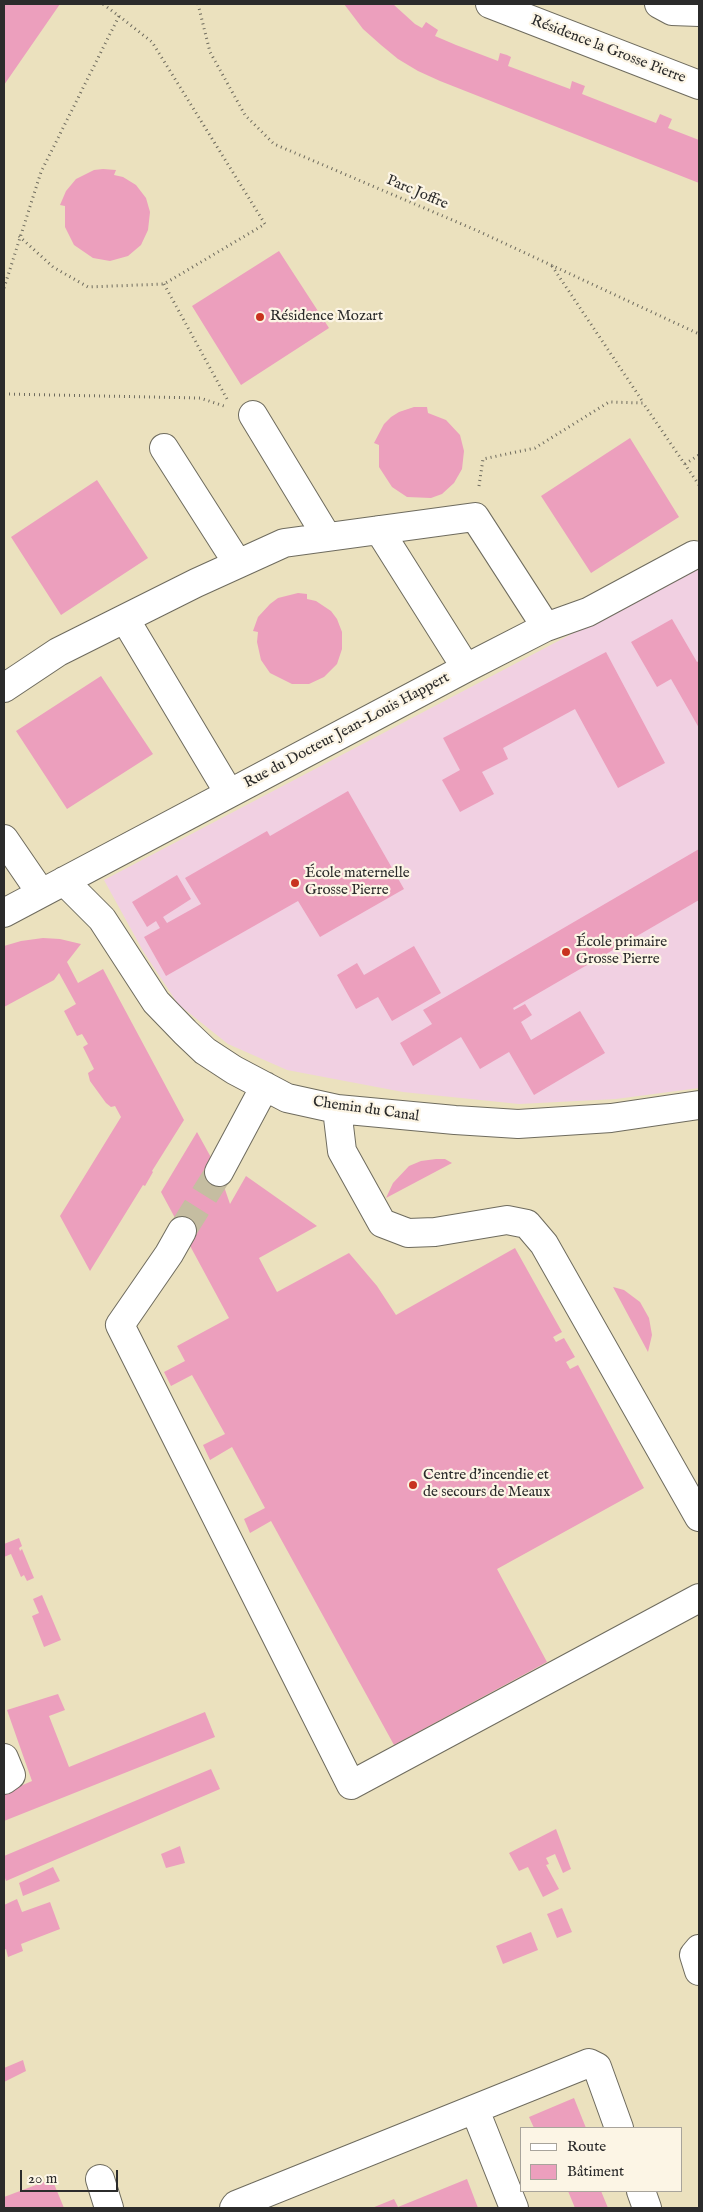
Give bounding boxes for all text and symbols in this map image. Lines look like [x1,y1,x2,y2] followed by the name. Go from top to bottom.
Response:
[528,12,688,88] street label: Résidence la Grosse Pierre
[383,172,451,214] street label: Parc Joffre
[270,308,383,326] place label: Résidence Mozart
[254,311,266,323] marker: Résidence Mozart
[241,669,453,793] street label: Rue du Docteur Jean-Louis Happert
[305,865,410,900] place label: École maternelle Grosse Pierre
[289,877,301,889] marker: École maternelle Grosse Pierre
[576,934,667,969] place label: École primaire Grosse Pierre
[560,946,572,958] marker: École primaire Grosse Pierre
[312,1094,420,1126] street label: Chemin du Canal
[423,1467,550,1502] place label: Centre d'incendie et de secours de Meaux
[407,1479,419,1491] marker: Centre d'incendie et de secours de Meaux
[520,2127,683,2192] legend
[567,2137,606,2156] text: Route
[22,2160,120,2192] scale bar
[567,2162,624,2181] text: Bâtiment
[28,2169,57,2188] text: 20 m

